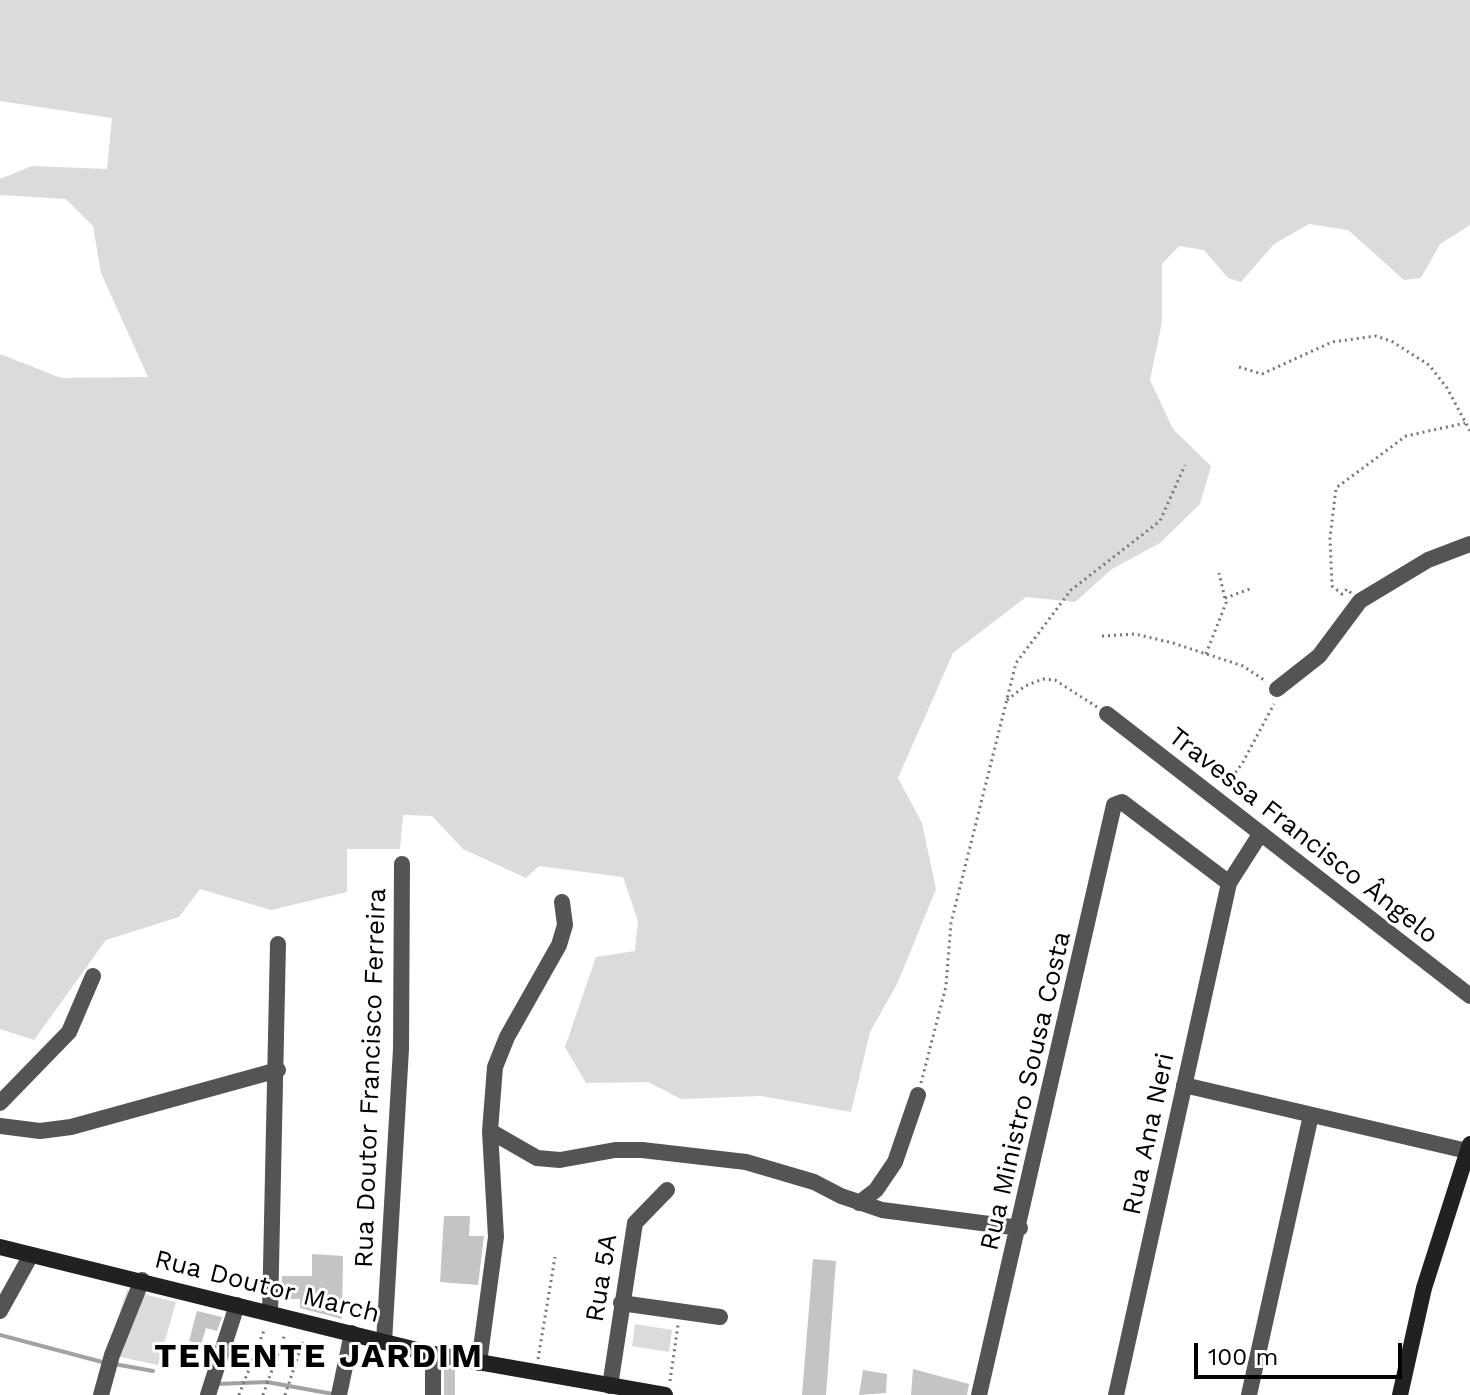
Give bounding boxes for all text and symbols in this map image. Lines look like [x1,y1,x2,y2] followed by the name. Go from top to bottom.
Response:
[1162,721,1444,951] street label: Travessa Francisco Ângelo
[349,887,393,1269] street label: Rua Doutor Francisco Ferreira
[974,928,1078,1254] street label: Rua Ministro Sousa Costa
[1117,1050,1181,1218] street label: Rua Ana Neri
[580,1232,624,1324] street label: Rua 5A
[151,1244,383,1330] street label: Rua Doutor March
[1198,1327,1406,1377] scale bar
[154,1337,484,1377] district label: TENENTE JARDIM
[1208,1343,1278,1371] text: 100 m

